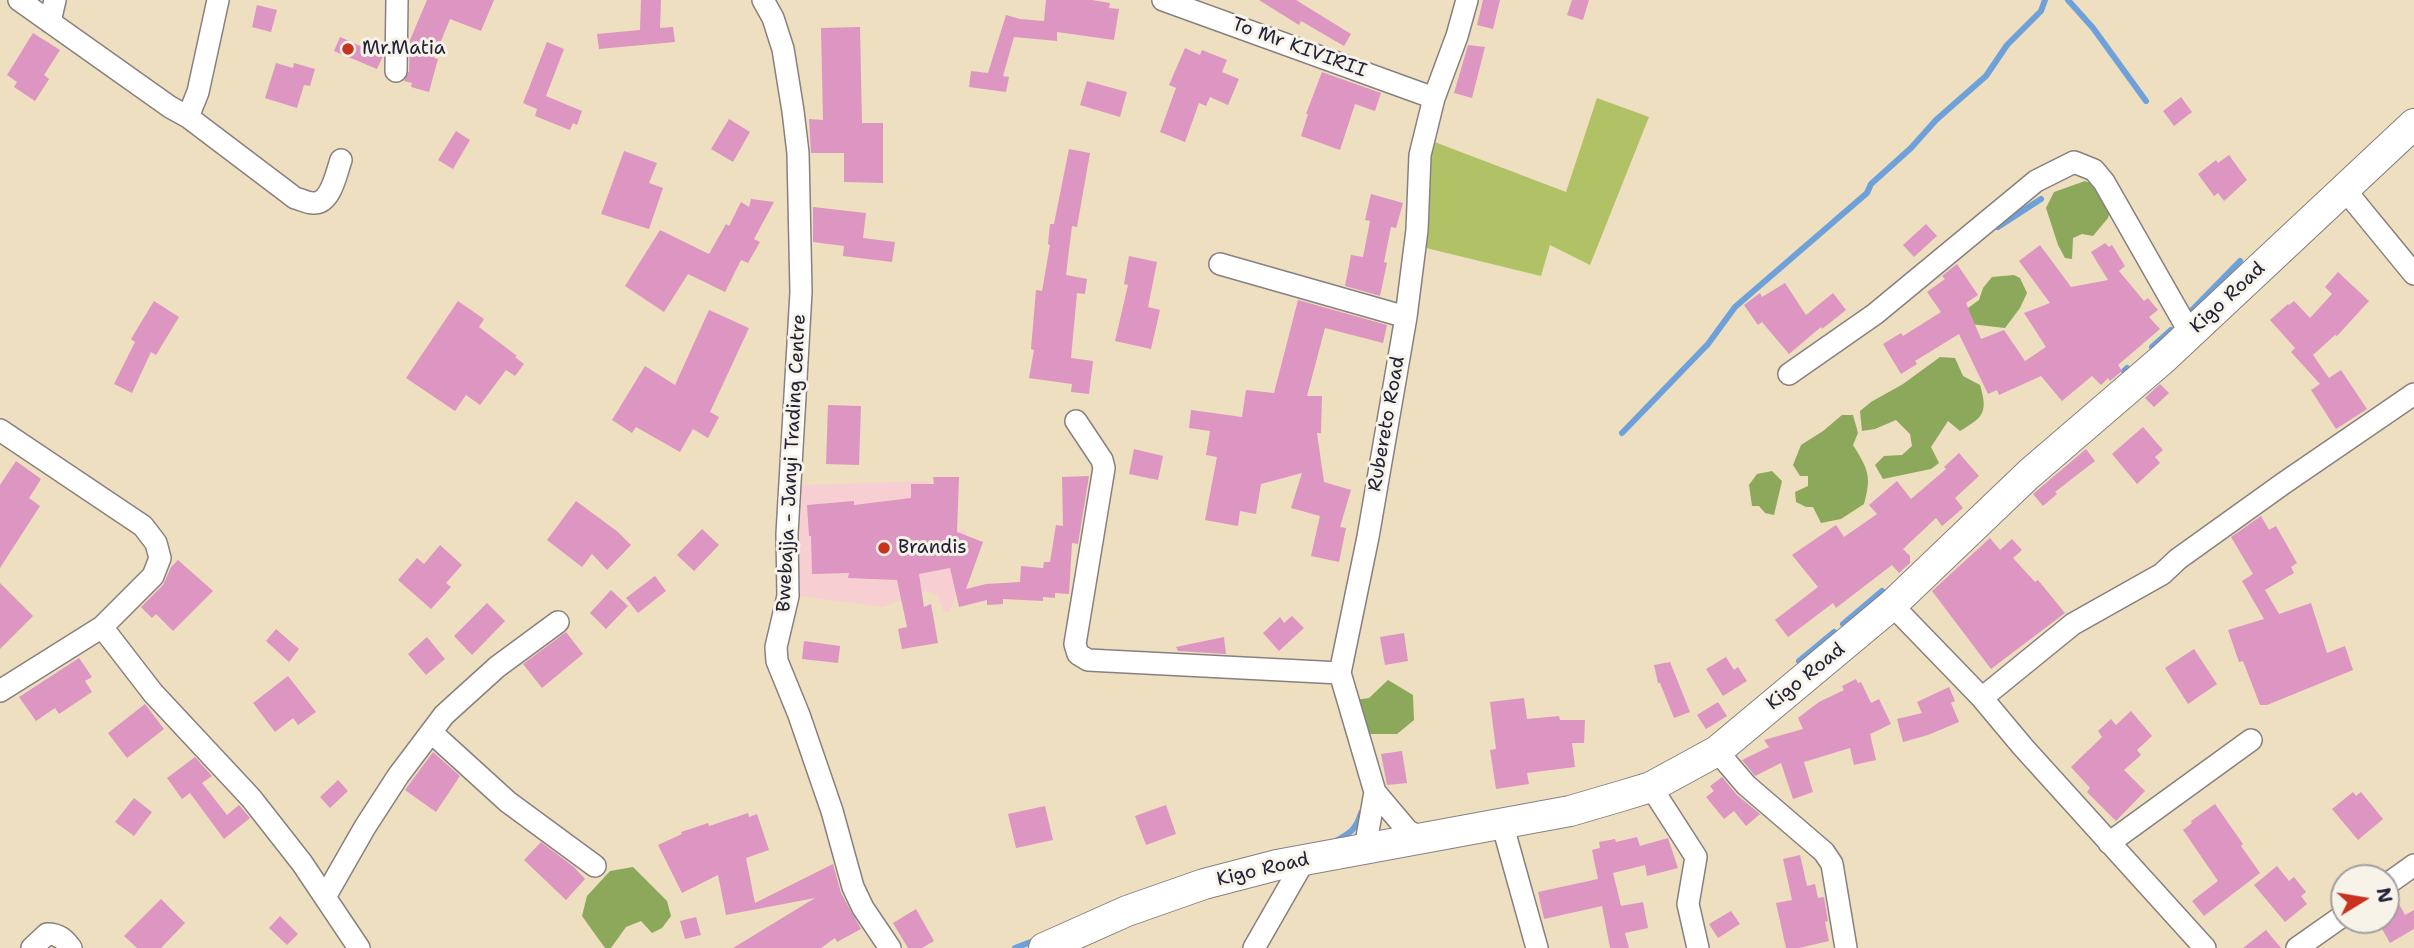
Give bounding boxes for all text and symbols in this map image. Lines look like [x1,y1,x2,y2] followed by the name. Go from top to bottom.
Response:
[1229,13,1369,83] street label: To Mr KIVIRII
[362,38,446,60] place label: Mr.Matia
[340,41,356,57] marker: Mr.Matia
[2186,258,2270,338] street label: Kigo Road
[773,313,811,613] street label: Bwebajja - Janyi Trading Centre
[1364,355,1410,493] street label: Rubereto Road
[898,537,967,559] place label: Brandis
[876,540,892,556] marker: Brandis
[1762,638,1850,716] street label: Kigo Road
[1214,848,1312,892] street label: Kigo Road
[2330,864,2400,934] north arrow
[2370,886,2398,905] text: N

